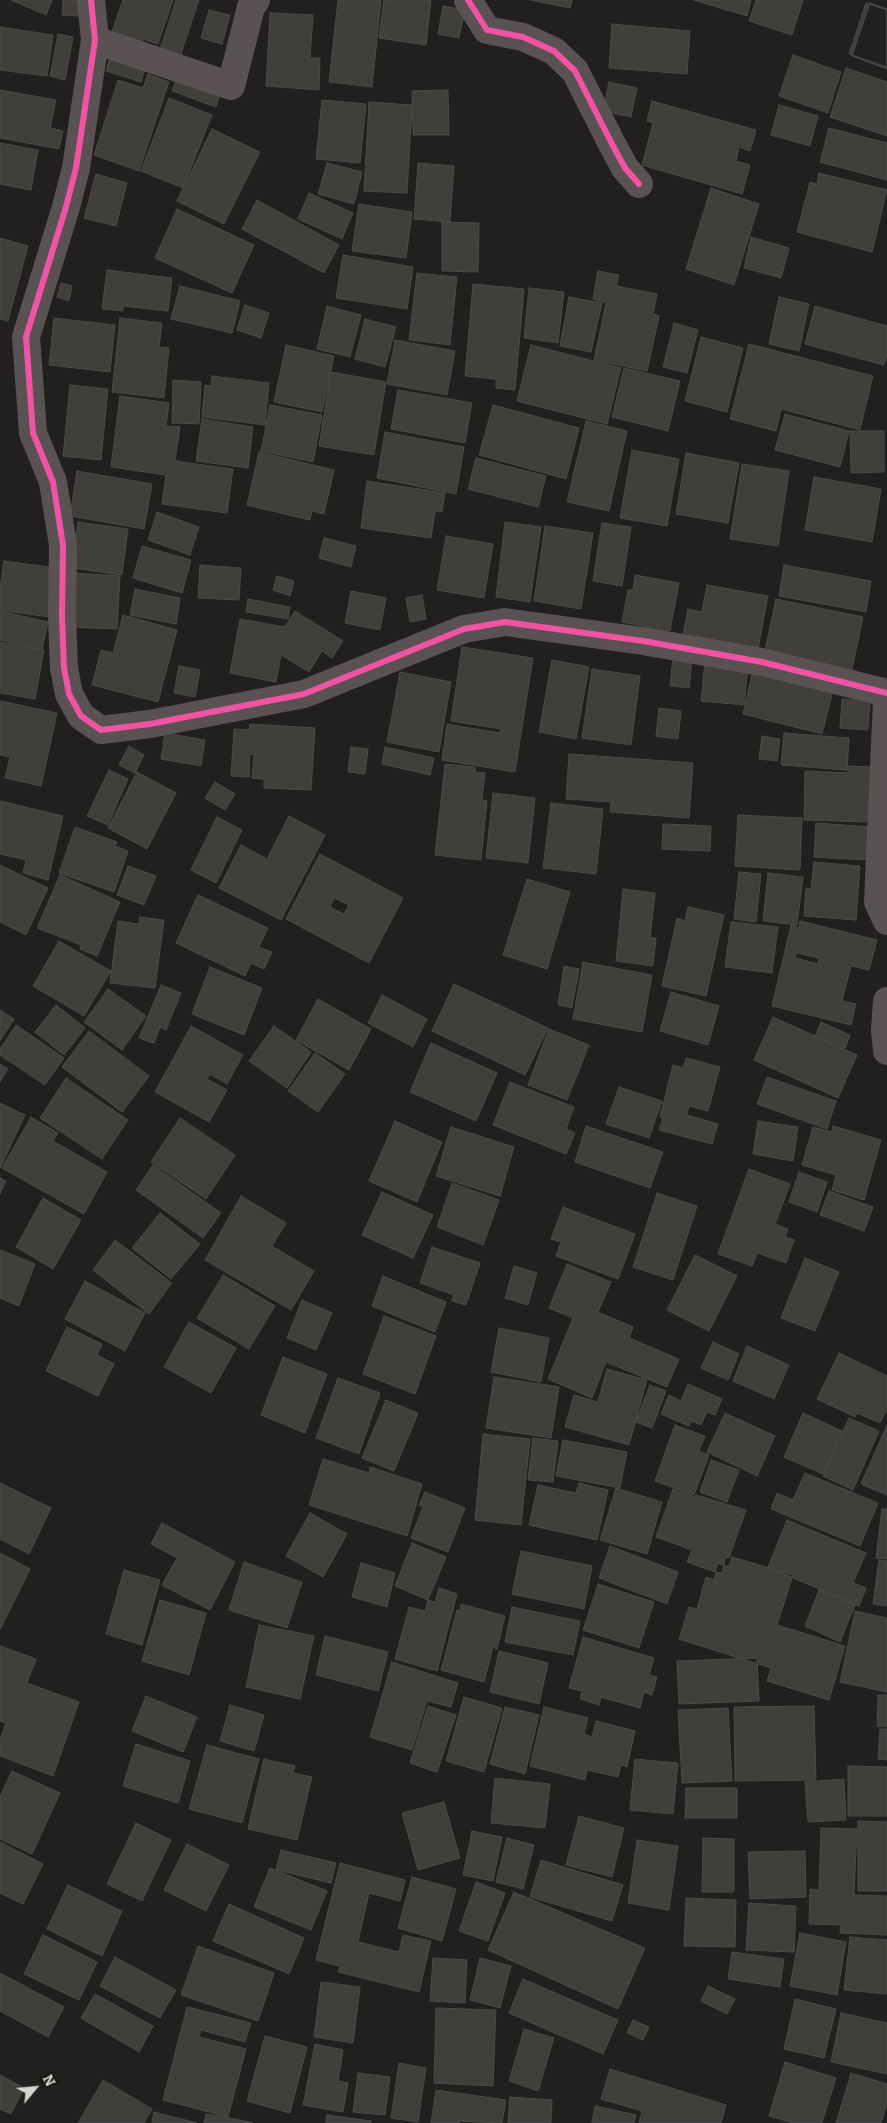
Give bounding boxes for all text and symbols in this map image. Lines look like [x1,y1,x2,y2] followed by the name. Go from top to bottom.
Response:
[10,2063,60,2113] north arrow
[39,2072,59,2089] text: N

